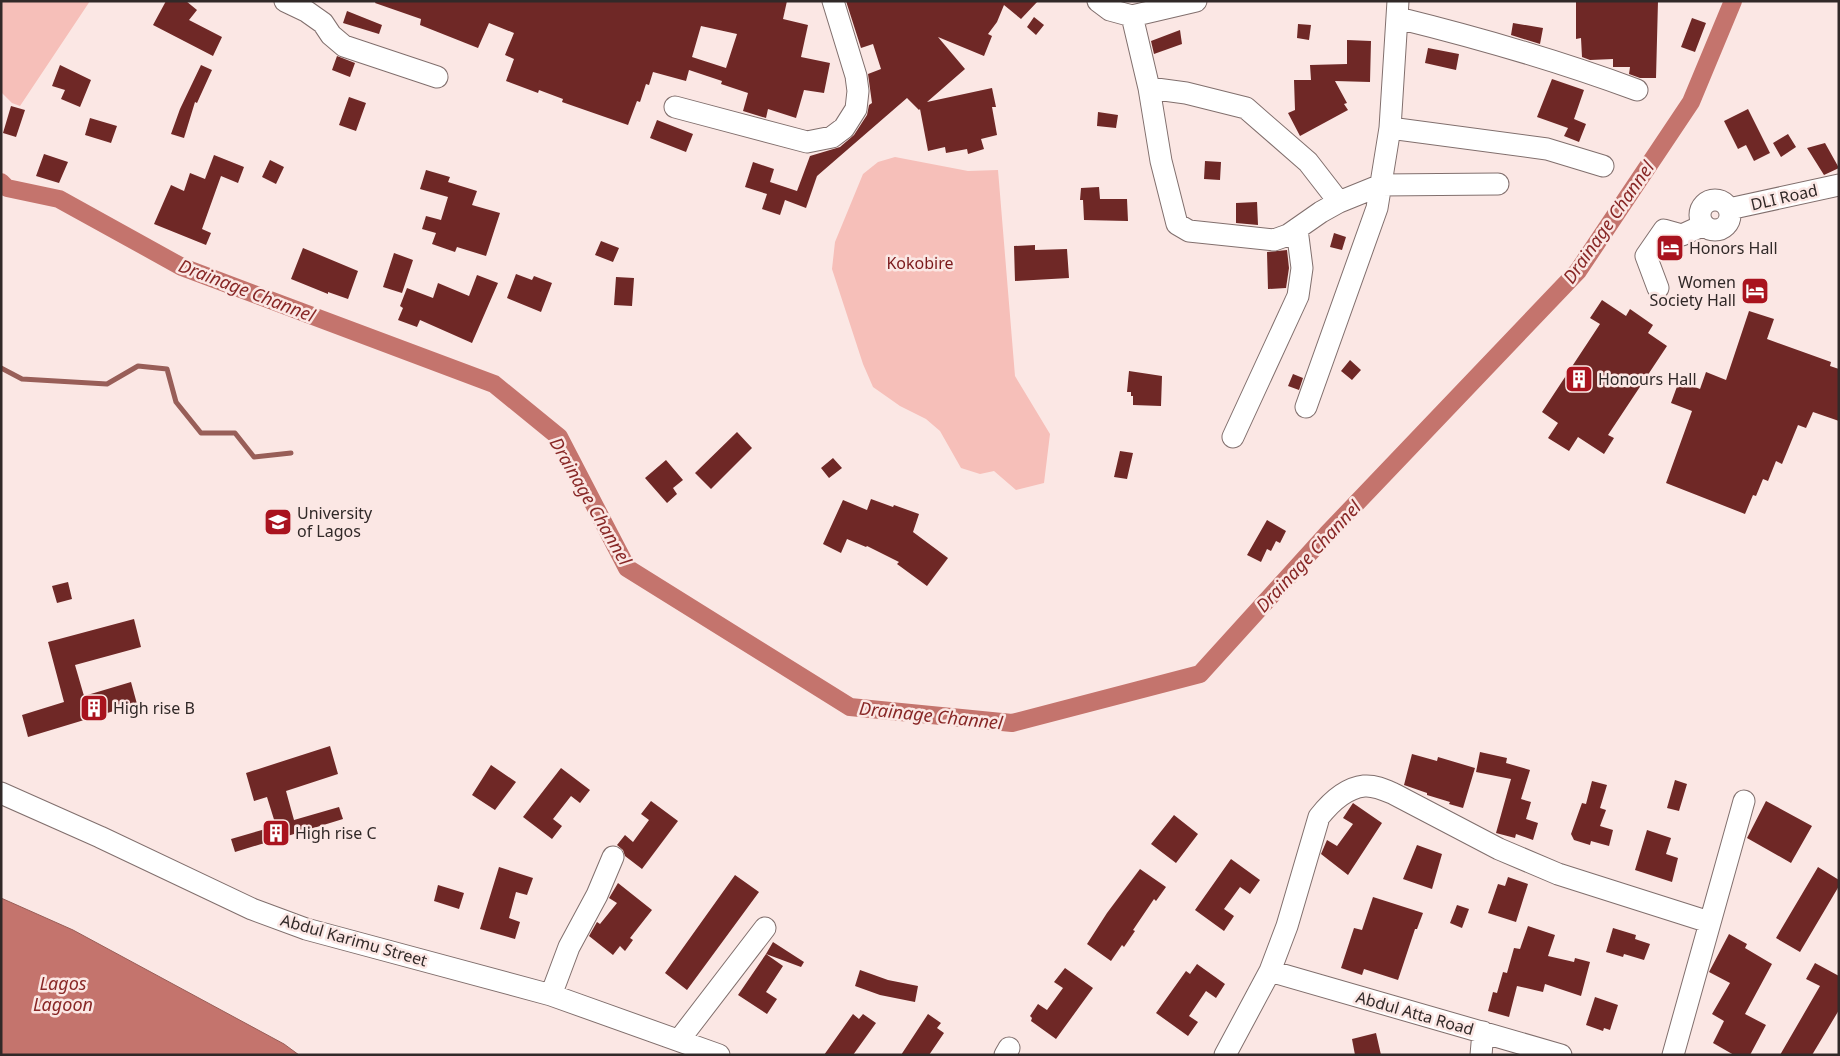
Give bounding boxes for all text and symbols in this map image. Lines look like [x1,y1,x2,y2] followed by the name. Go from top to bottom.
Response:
[1557,156,1659,288] water label: Drainage Channel
[1748,179,1820,215] street label: DLI Road
[1655,233,1685,263] hotel icon: Honors Hall
[1689,237,1778,259] place label: Honors Hall
[886,252,954,274] park label: Kokobire
[175,253,319,327] water label: Drainage Channel
[1650,271,1736,311] place label: Women Society Hall
[1740,276,1770,306] hotel icon: Women Society Hall
[1564,364,1594,394] building icon: Honours Hall
[1598,368,1697,390] place label: Honours Hall
[545,433,638,570] water label: Drainage Channel
[1250,495,1366,617] water label: Drainage Channel
[297,502,373,542] place label: University of Lagos
[263,507,293,537] school or university icon: University of Lagos
[79,693,109,723] building icon: High rise B
[858,696,1004,735] water label: Drainage Channel
[113,697,195,719] place label: High rise B
[261,818,291,848] building icon: High rise C
[295,822,377,844] place label: High rise C
[278,909,430,971] street label: Abdul Karimu Street
[33,971,93,1016] water label: Lagos Lagoon
[1354,986,1476,1040] street label: Abdul Atta Road

